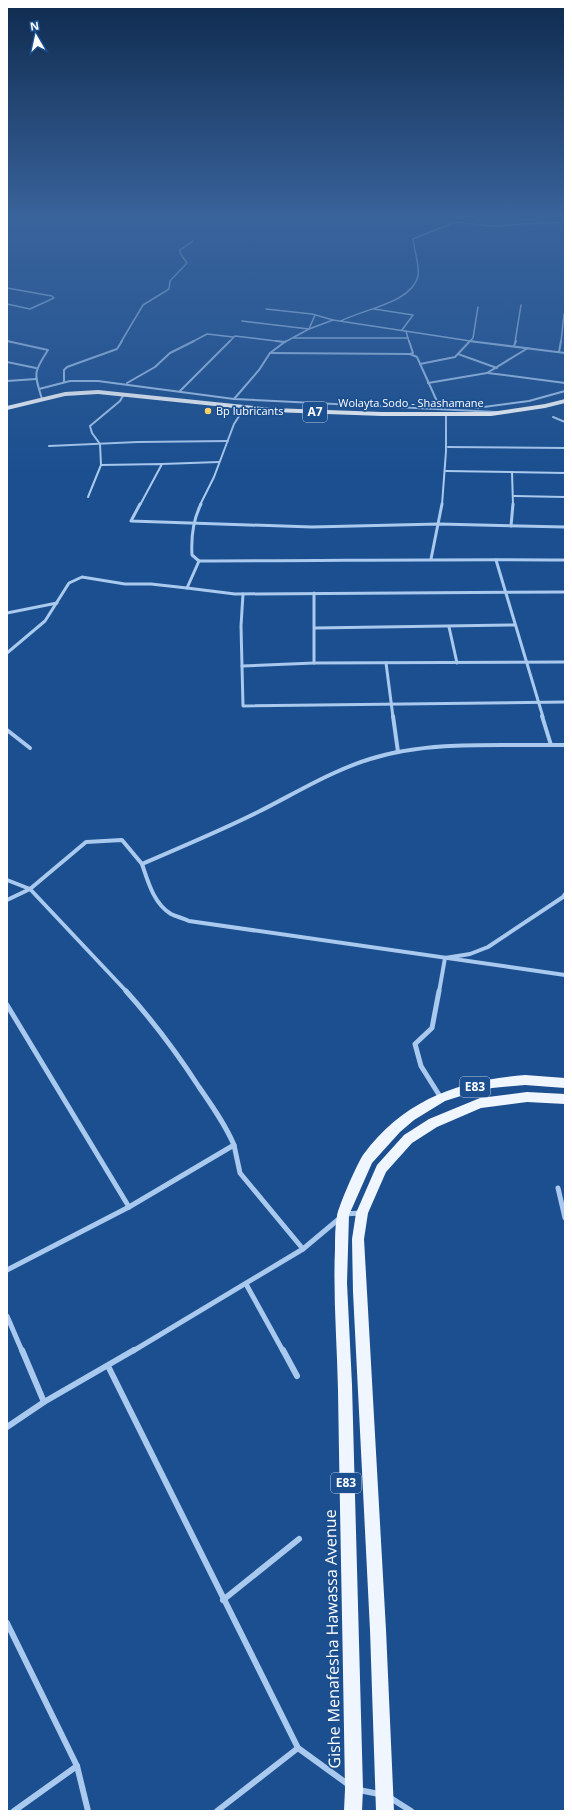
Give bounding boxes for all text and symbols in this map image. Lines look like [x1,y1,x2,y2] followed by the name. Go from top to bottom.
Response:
[16,16,56,56] north arrow
[29,18,40,34] text: N
[338,395,484,410] street label: Wolayta Sodo - Shashamane
[303,402,327,422] road number: A7
[216,403,284,418] place label: Bp lubricants
[203,406,213,416] marker: Bp lubricants
[460,1077,490,1097] road number: E83
[331,1473,361,1493] road number: E83
[319,1509,345,1769] street label: Gishe Menafesha Hawassa Avenue

